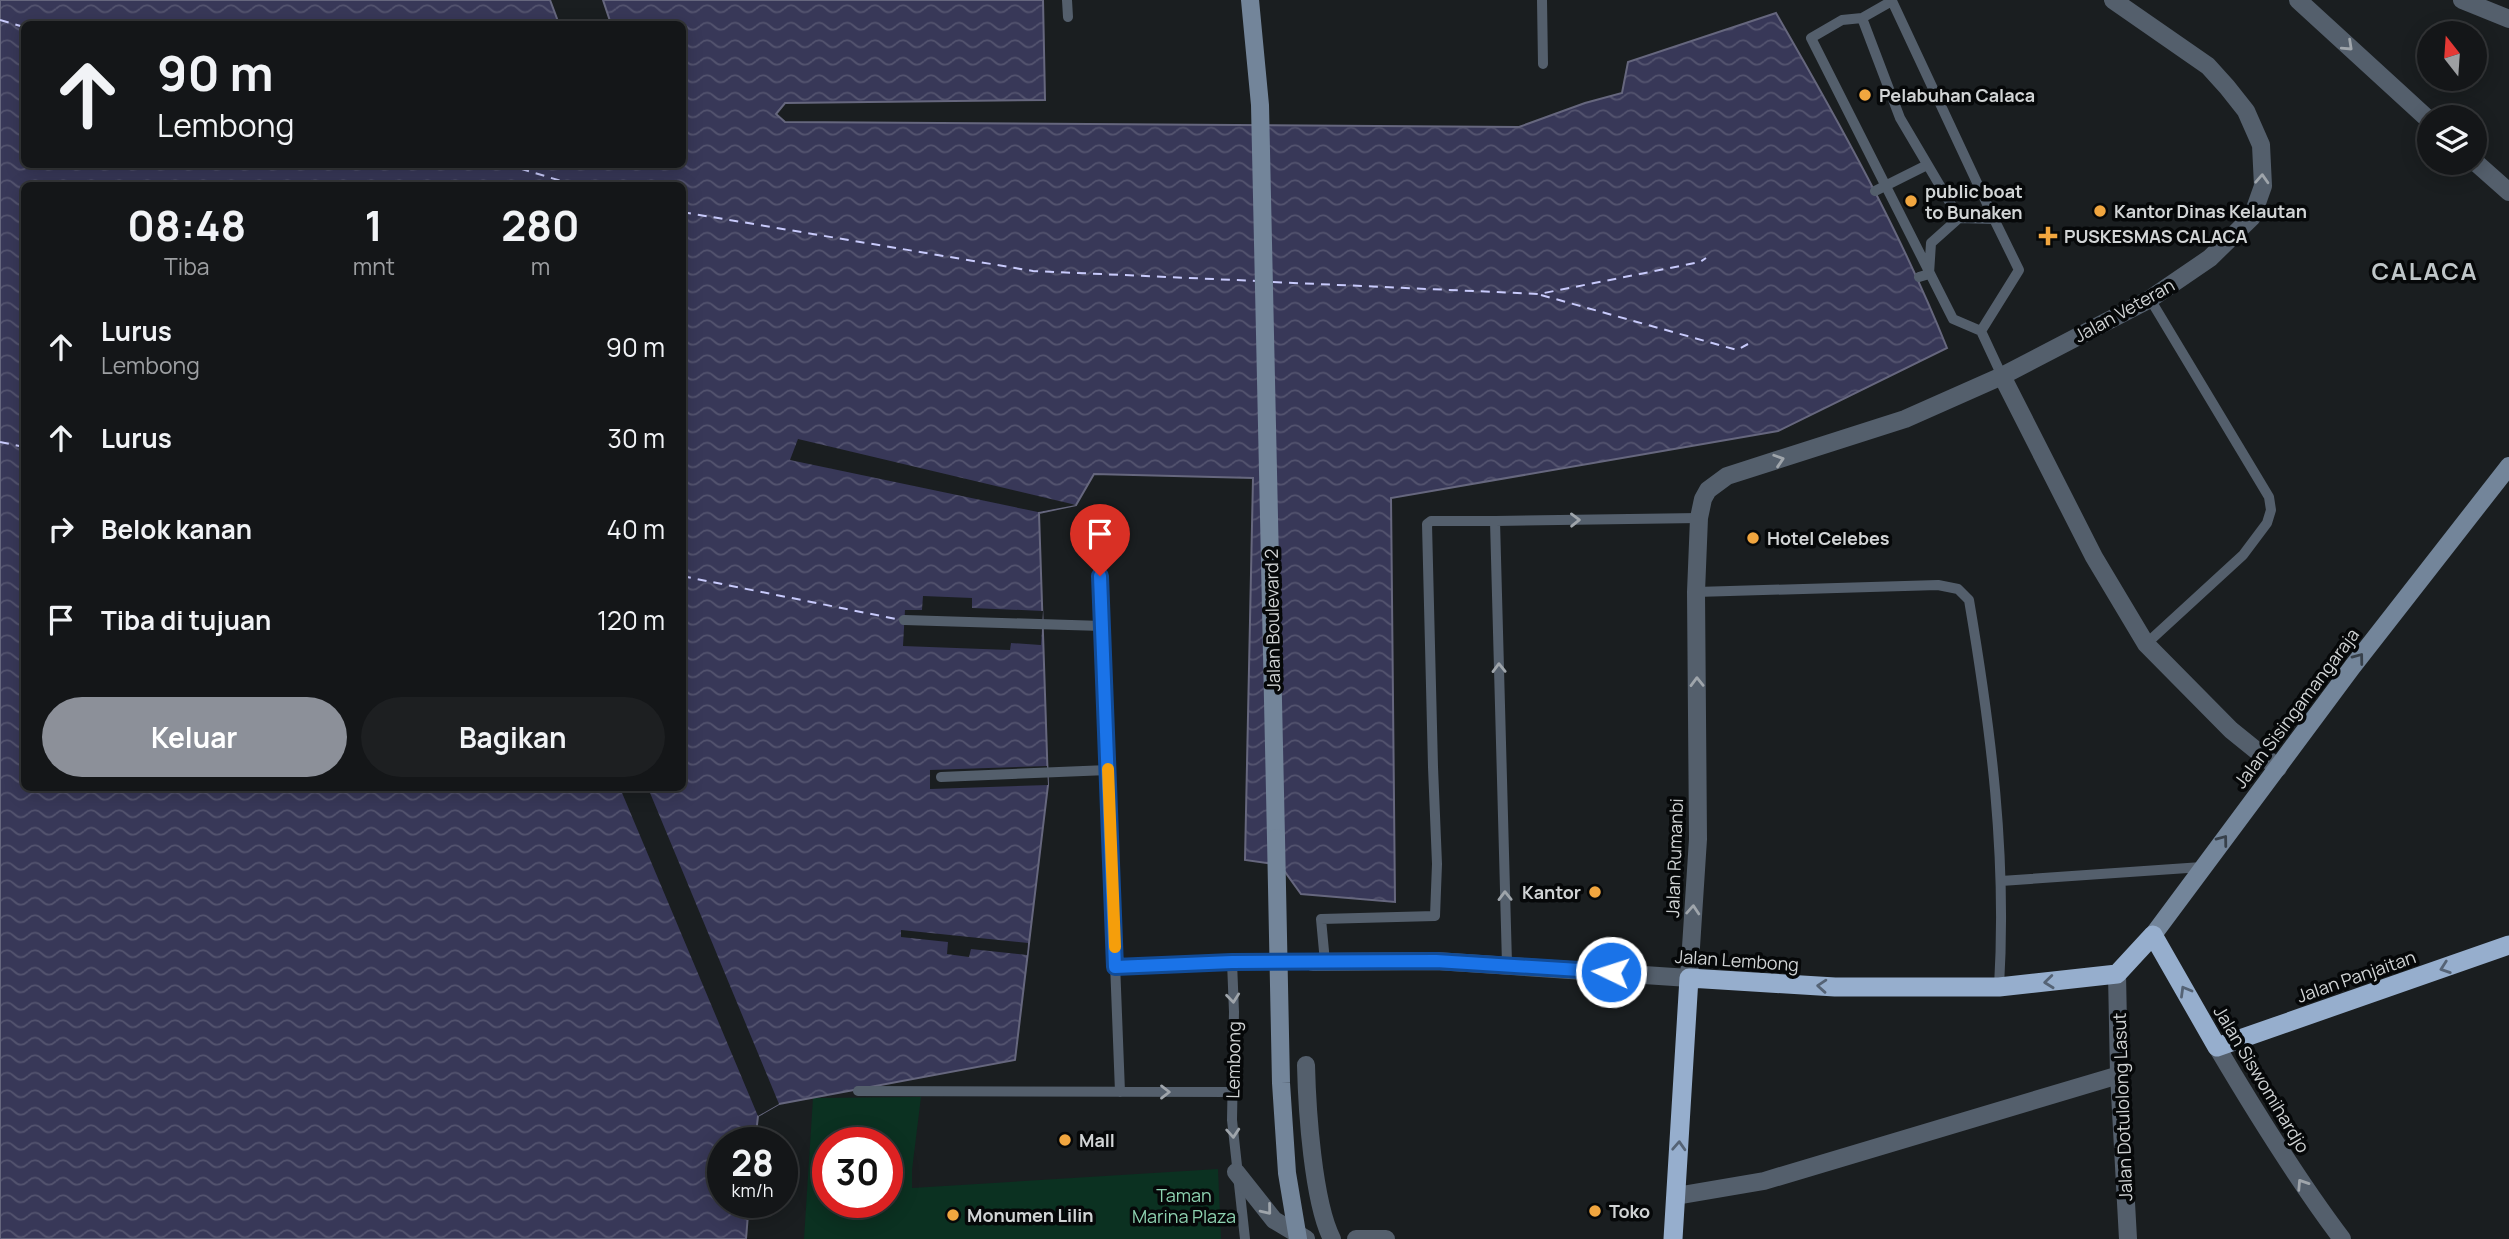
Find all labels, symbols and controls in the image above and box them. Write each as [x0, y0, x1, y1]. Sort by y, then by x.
north arrow [2417, 21, 2487, 91]
map controls [2417, 21, 2487, 175]
one-way arrow [2340, 38, 2353, 51]
text: 90 m [157, 39, 274, 106]
icon: ahead [42, 49, 133, 140]
place label: Pelabuhan Calaca [1879, 83, 2035, 107]
marker: Pelabuhan Calaca [1857, 87, 1873, 103]
text: Lembong [157, 103, 295, 147]
button: layers [2417, 105, 2487, 175]
one-way arrow [2254, 173, 2269, 184]
place label: public boat to Bunaken [1925, 179, 2023, 224]
marker: public boat to Bunaken [1903, 193, 1919, 209]
text: 08:48 [127, 196, 246, 254]
text: 1 [365, 196, 383, 254]
text: 280 [501, 196, 580, 254]
place label: Kantor Dinas Kelautan [2114, 199, 2307, 223]
marker: Kantor Dinas Kelautan [2092, 203, 2108, 219]
place label: PUSKESMAS CALACA [2064, 224, 2248, 248]
marker: PUSKESMAS CALACA [2038, 226, 2058, 246]
text: Tiba [164, 250, 210, 282]
text: mnt [353, 250, 395, 282]
text: m [531, 250, 550, 282]
district label: CALACA [2371, 254, 2479, 287]
street label: Jalan Veteran [2069, 273, 2179, 347]
text: Lurus [101, 313, 172, 349]
icon: ahead [42, 328, 80, 366]
text: 90 m [606, 329, 665, 365]
text: Lembong [101, 349, 200, 381]
icon: ahead [42, 419, 80, 457]
text: Lurus [101, 420, 172, 456]
text: 30 m [608, 420, 665, 456]
one-way arrow [1773, 453, 1785, 468]
pin [1070, 504, 1130, 576]
icon: right [42, 510, 80, 548]
text: Belok kanan [101, 511, 252, 547]
text: 40 m [607, 511, 665, 547]
one-way arrow [1570, 512, 1581, 528]
icon: arrive [1081, 515, 1119, 553]
place label: Hotel Celebes [1767, 526, 1890, 550]
marker: Hotel Celebes [1745, 530, 1761, 546]
street label: Jalan Boulevard 2 [1259, 548, 1285, 692]
icon: arrive [42, 601, 80, 639]
text: Tiba di tujuan [101, 602, 271, 638]
text: 120 m [597, 602, 665, 638]
street label: Jalan Sisingamangaraja [2228, 623, 2364, 793]
one-way arrow [2350, 653, 2363, 666]
one-way arrow [1491, 663, 1507, 673]
one-way arrow [1689, 677, 1705, 687]
button: Keluar [42, 697, 347, 777]
button: Bagikan [361, 697, 665, 777]
street label: Jalan Rumanbi [1660, 798, 1688, 918]
one-way arrow [2214, 836, 2227, 848]
place label: Kantor [1522, 880, 1581, 904]
marker: Kantor [1587, 884, 1603, 900]
one-way arrow [1497, 890, 1512, 901]
one-way arrow [1686, 904, 1701, 915]
position arrow [1574, 935, 1648, 1009]
street label: Jalan Lembong [1674, 944, 1800, 976]
street label: Jalan Panjaitan [2293, 944, 2419, 1008]
one-way arrow [2439, 960, 2451, 974]
one-way arrow [2043, 974, 2055, 989]
one-way arrow [1816, 979, 1827, 994]
one-way arrow [2180, 986, 2193, 998]
one-way arrow [1225, 992, 1240, 1003]
street label: Jalan Siswomihardjo [2209, 1001, 2315, 1157]
street label: Jalan Dotulolong Lasut [2107, 1012, 2137, 1202]
street label: Lembong [1220, 1021, 1246, 1099]
one-way arrow [1160, 1084, 1171, 1100]
speed limit sign: 30 [812, 1127, 903, 1218]
one-way arrow [1225, 1127, 1240, 1138]
place label: Mall [1079, 1128, 1115, 1152]
marker: Mall [1057, 1132, 1073, 1148]
text: 28 [731, 1139, 774, 1187]
one-way arrow [1671, 1141, 1686, 1152]
text: km/h [732, 1178, 773, 1202]
one-way arrow [2297, 1179, 2310, 1192]
park label: Taman Marina Plaza [1132, 1183, 1236, 1228]
place label: Toko [1609, 1199, 1650, 1223]
one-way arrow [1259, 1202, 1271, 1215]
place label: Monumen Lilin [967, 1203, 1094, 1227]
marker: Toko [1587, 1203, 1603, 1219]
marker: Monumen Lilin [945, 1207, 961, 1223]

